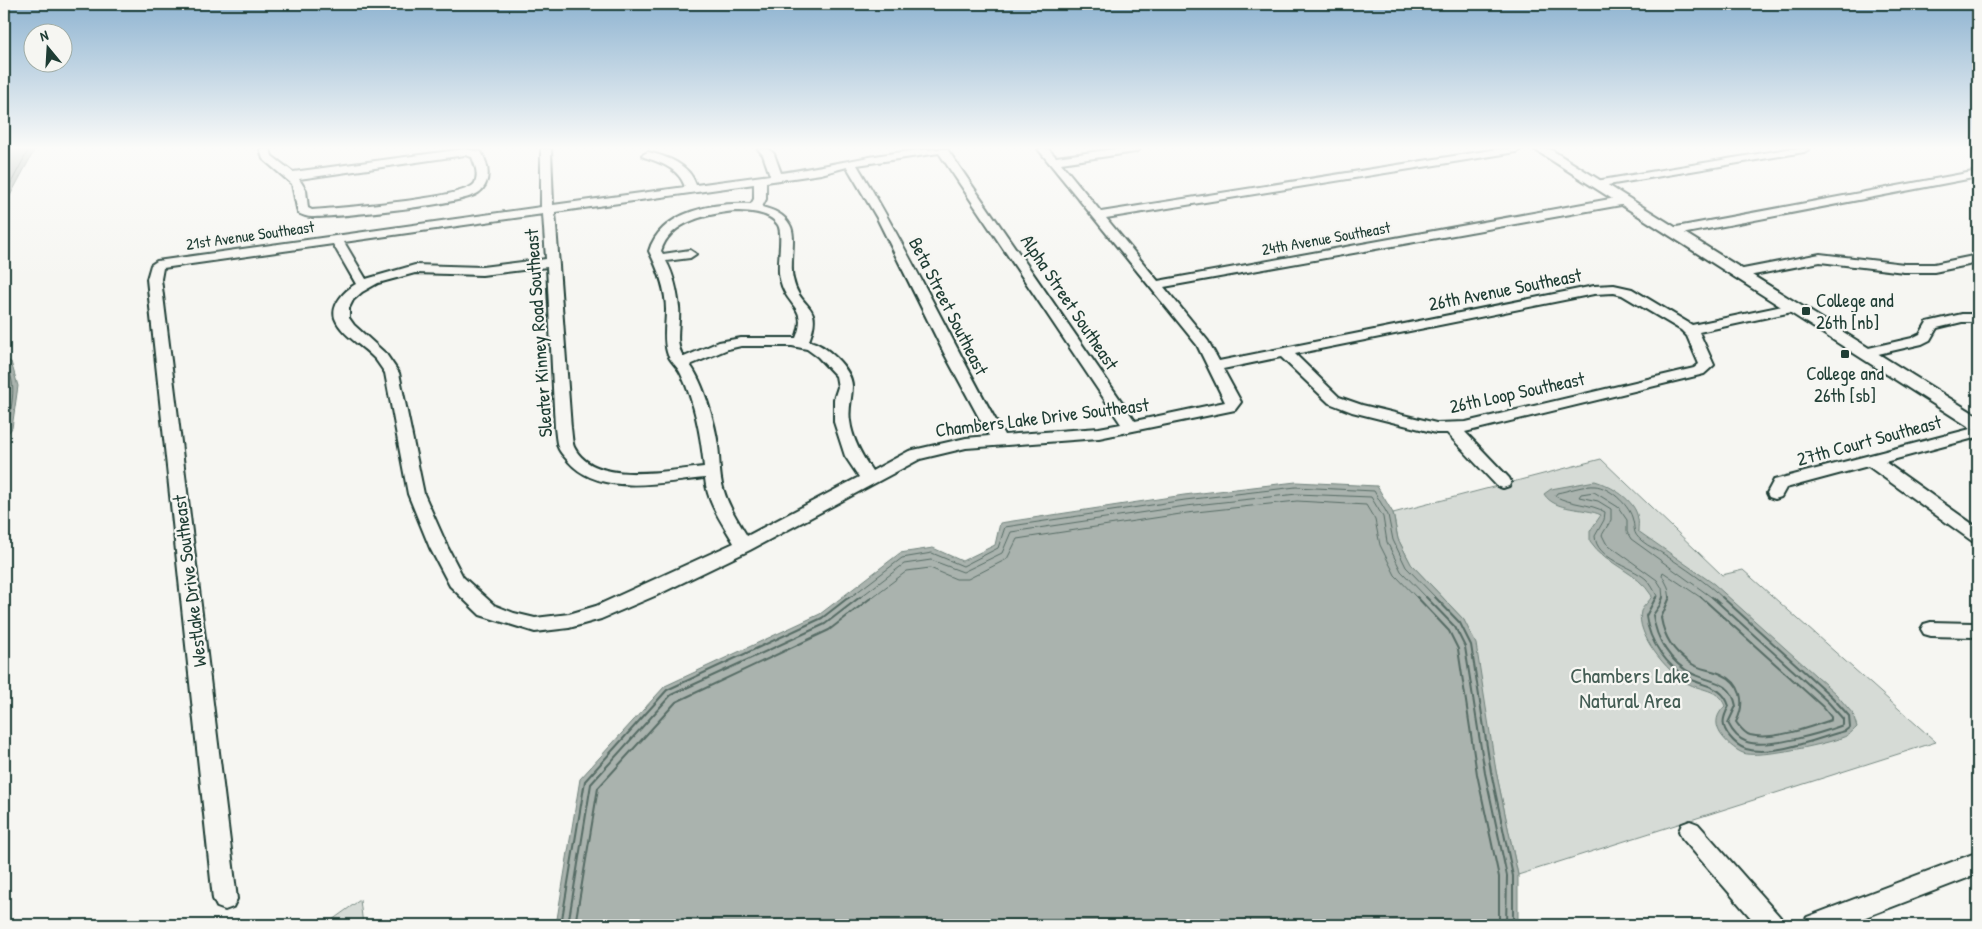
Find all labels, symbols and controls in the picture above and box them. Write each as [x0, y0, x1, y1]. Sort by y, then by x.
north arrow [22, 22, 72, 72]
text: N [37, 25, 51, 45]
street label: 21st Avenue Southeast [184, 215, 316, 255]
street label: 24th Avenue Southeast [1260, 216, 1393, 260]
street label: Sleater Kinney Road Southeast [518, 228, 558, 438]
street label: Alpha Street Southeast [1015, 229, 1125, 375]
street label: Beta Street Southeast [903, 233, 995, 380]
street label: 26th Avenue Southeast [1426, 261, 1584, 317]
place label: College and 26th [nb] [1816, 287, 1894, 335]
marker: College and 26th [nb] [1800, 305, 1812, 317]
marker: College and 26th [sb] [1839, 348, 1851, 360]
place label: College and 26th [sb] [1806, 360, 1884, 408]
street label: 26th Loop Southeast [1447, 365, 1587, 419]
street label: Chambers Lake Drive Southeast [934, 391, 1151, 443]
street label: 27th Court Southeast [1794, 408, 1944, 472]
street label: Westlake Drive Southeast [166, 493, 212, 668]
park label: Chambers Lake Natural Area [1570, 660, 1690, 715]

